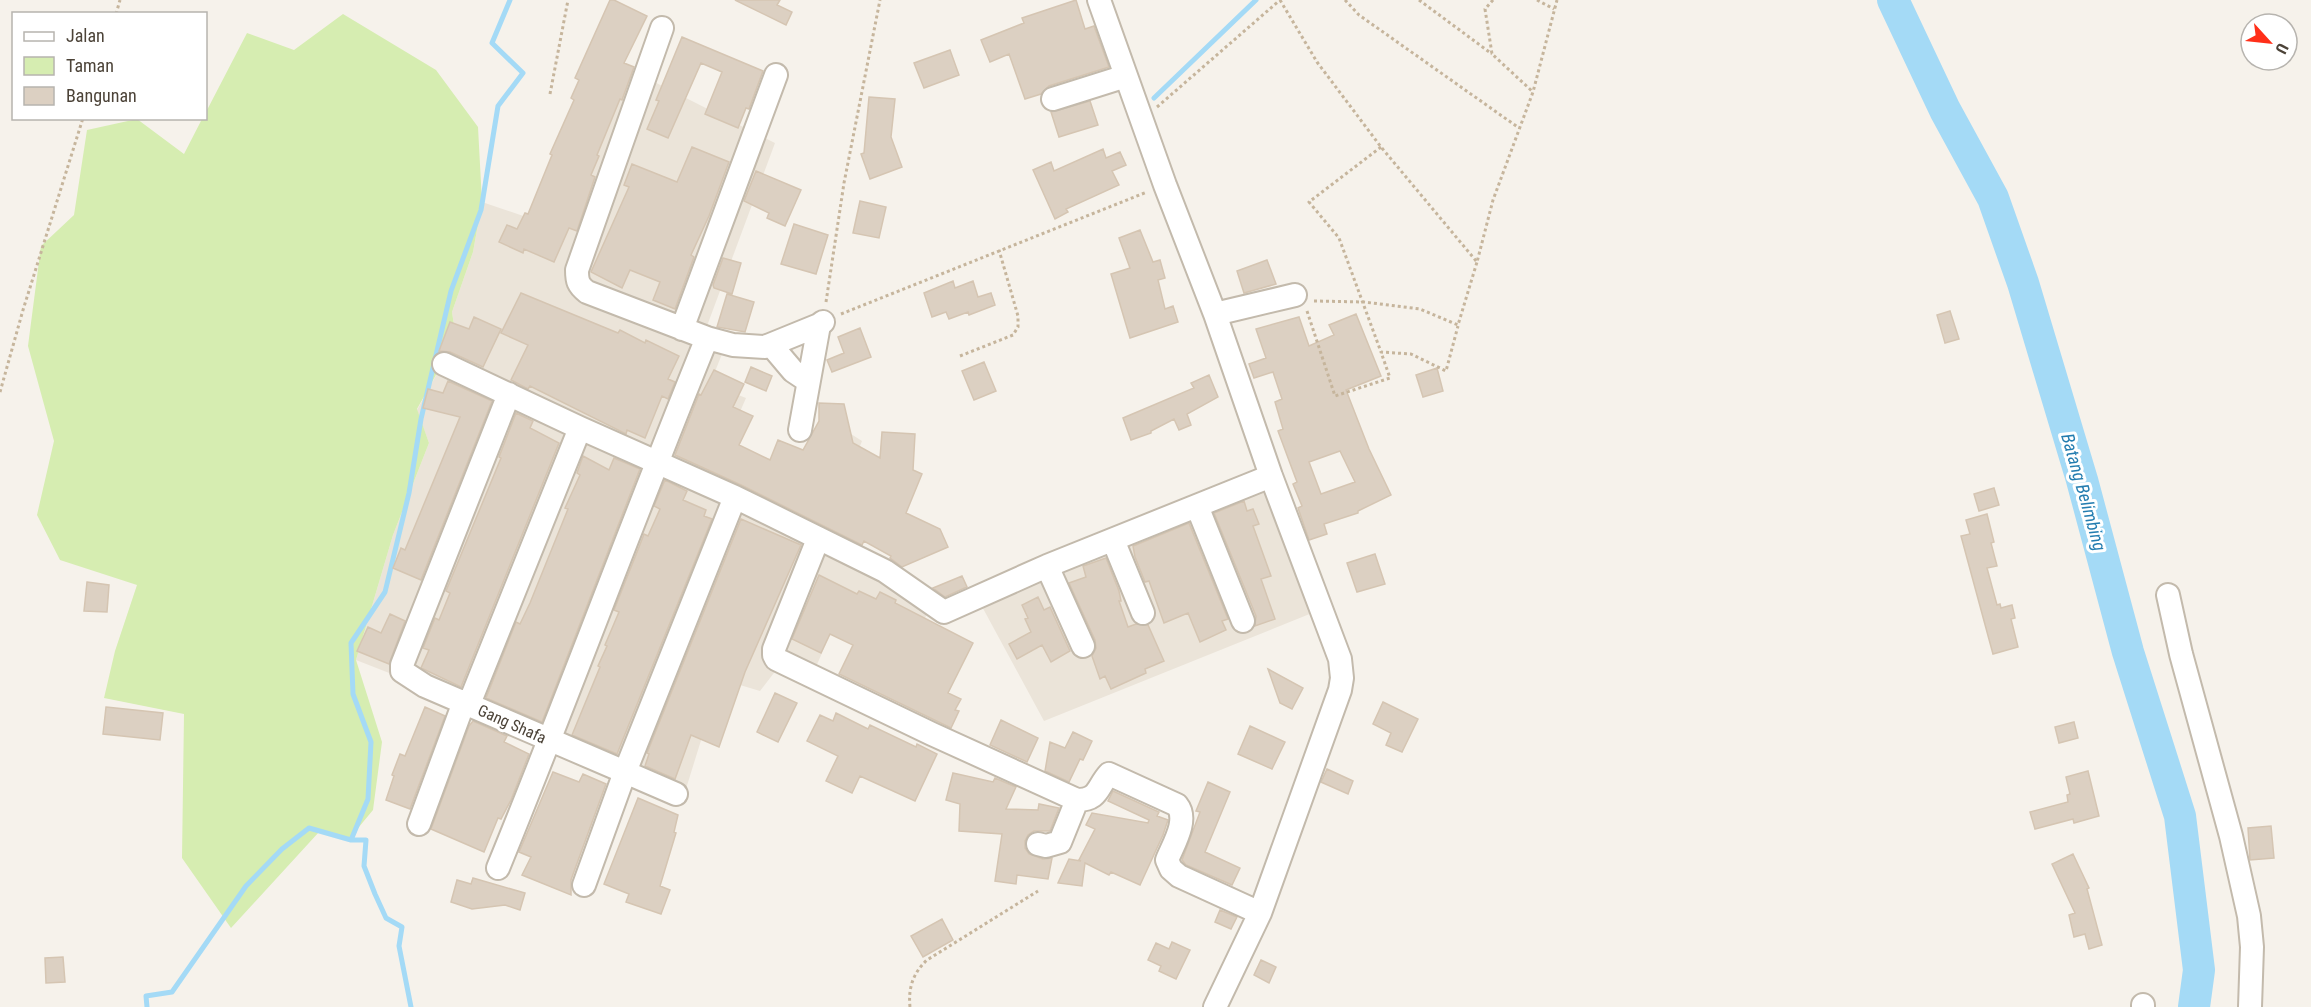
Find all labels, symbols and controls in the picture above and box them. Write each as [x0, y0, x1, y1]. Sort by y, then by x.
legend [12, 12, 207, 120]
north arrow [2239, 12, 2299, 72]
text: Jalan [66, 25, 105, 46]
text: U [2271, 40, 2292, 57]
text: Taman [66, 55, 114, 76]
text: Bangunan [66, 85, 137, 106]
water label: Batang Belimbing [2057, 431, 2111, 553]
street label: Gang Shafa [475, 701, 549, 747]

